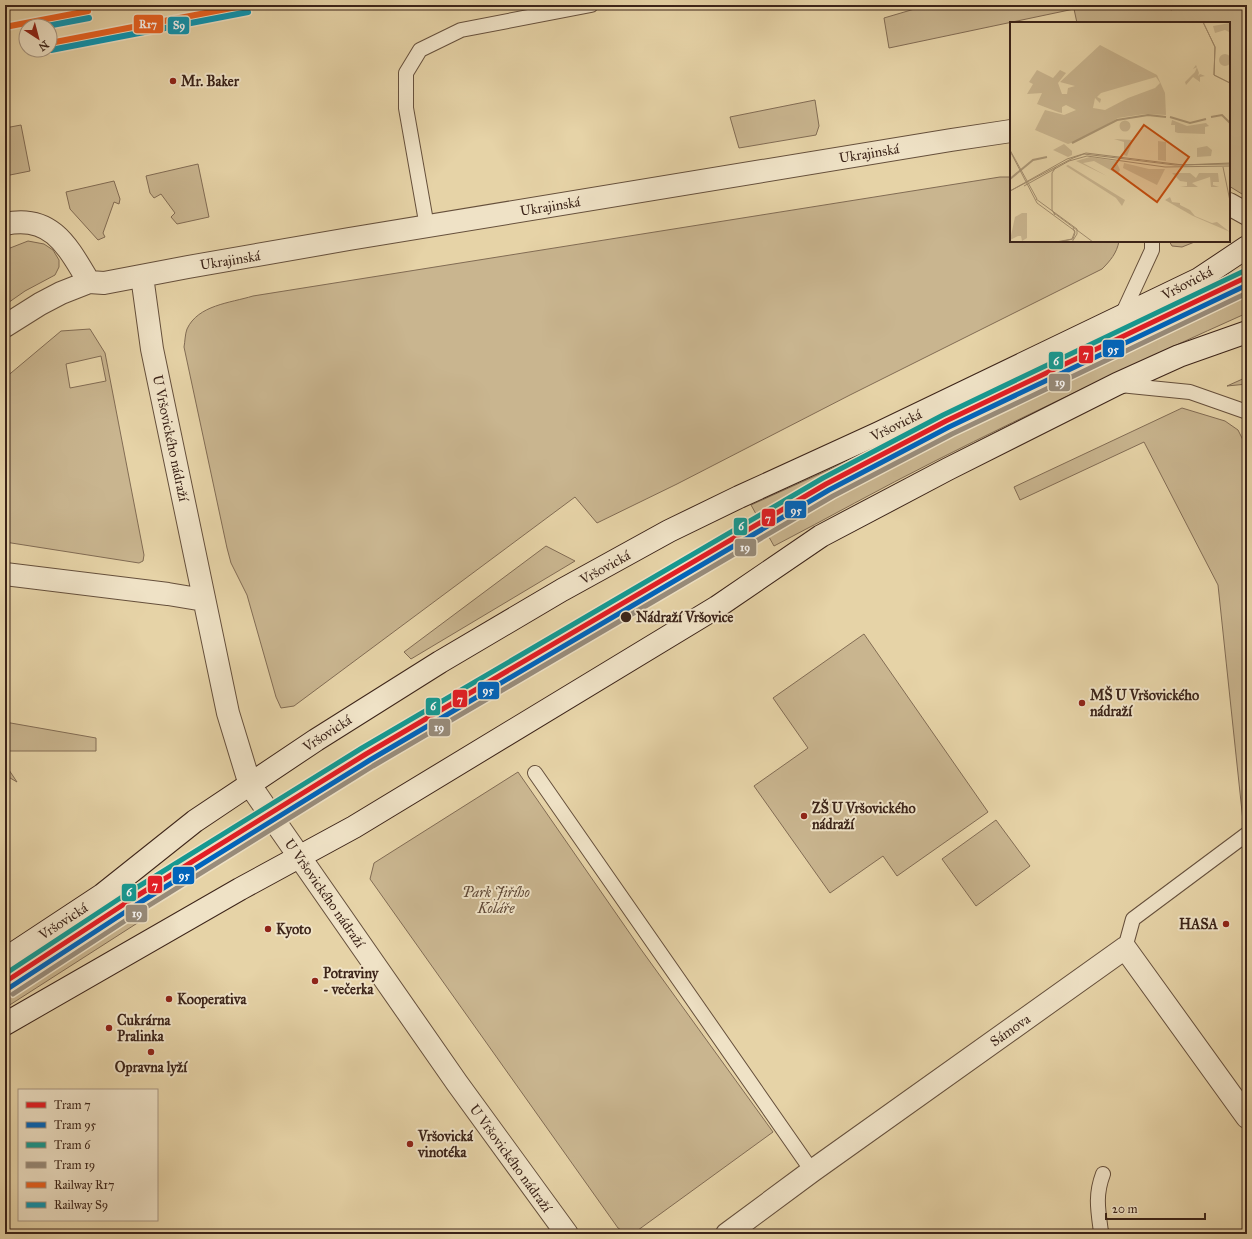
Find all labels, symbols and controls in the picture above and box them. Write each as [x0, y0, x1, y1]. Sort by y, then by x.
line badge: R17 [133, 14, 164, 34]
line badge: S9 [167, 16, 190, 35]
north arrow [18, 18, 58, 58]
text: R17 [139, 18, 157, 31]
text: S9 [173, 19, 185, 33]
inset map [1010, 22, 1230, 242]
text: N [35, 38, 51, 54]
place label: Mr. Baker [181, 73, 240, 90]
marker: Mr. Baker [168, 76, 178, 86]
street label: Ukrajinská [838, 140, 901, 167]
street label: Ukrajinská [519, 193, 582, 220]
street label: Ukrajinská [199, 247, 262, 274]
street label: Vršovická [1158, 263, 1216, 304]
line badge: 95 [1102, 339, 1125, 358]
text: 95 [1107, 343, 1119, 357]
line badge: 7 [1078, 345, 1094, 364]
text: 7 [1083, 348, 1089, 361]
line badge: 6 [1048, 351, 1064, 370]
text: 6 [1053, 355, 1060, 368]
street label: U Vršovického nádraží [149, 373, 192, 504]
line badge: 19 [1048, 373, 1071, 392]
text: 19 [1055, 376, 1065, 390]
street label: Vršovická [867, 406, 925, 446]
line badge: 95 [784, 500, 807, 519]
text: 95 [790, 504, 802, 518]
line badge: 7 [761, 508, 776, 527]
text: 7 [765, 512, 771, 525]
line badge: 6 [733, 517, 748, 536]
text: 6 [738, 520, 745, 533]
line badge: 19 [734, 538, 757, 557]
text: 19 [740, 541, 750, 555]
street label: Vršovická [576, 547, 634, 589]
place label: Nádraží Vršovice [636, 609, 734, 626]
marker: Nádraží Vršovice [619, 610, 633, 624]
line badge: 95 [477, 681, 500, 700]
text: 95 [482, 684, 494, 698]
place label: MŠ U Vršovického nádraží [1090, 685, 1199, 720]
line badge: 7 [452, 689, 468, 708]
text: 7 [457, 693, 463, 706]
line badge: 6 [425, 697, 441, 716]
marker: MŠ U Vršovického nádraží [1077, 698, 1087, 708]
text: 6 [430, 700, 437, 713]
street label: Vršovická [299, 711, 355, 756]
line badge: 19 [428, 718, 451, 737]
text: 19 [434, 721, 444, 735]
place label: ZŠ U Vršovického nádraží [812, 798, 916, 833]
marker: ZŠ U Vršovického nádraží [799, 811, 809, 821]
street label: U Vršovického nádraží [281, 836, 369, 952]
line badge: 95 [172, 866, 195, 885]
text: 95 [178, 869, 190, 883]
line badge: 7 [147, 875, 163, 894]
text: 7 [152, 879, 158, 892]
line badge: 6 [121, 883, 137, 902]
park label: Park Jiřího Koláře [462, 884, 530, 917]
text: 6 [126, 886, 133, 899]
street label: Vršovická [35, 899, 91, 944]
line badge: 19 [125, 904, 148, 923]
text: 19 [132, 907, 142, 921]
place label: HASA [1179, 916, 1219, 933]
marker: HASA [1221, 919, 1231, 929]
place label: Kyoto [276, 921, 311, 939]
marker: Kyoto [263, 924, 273, 934]
place label: Potraviny - večerka [323, 965, 380, 998]
marker: Potraviny - večerka [310, 976, 320, 986]
place label: Kooperativa [177, 991, 247, 1009]
marker: Kooperativa [164, 994, 174, 1004]
street label: Sámova [987, 1010, 1034, 1050]
place label: Cukrárna Pralinka [117, 1012, 171, 1045]
marker: Cukrárna Pralinka [104, 1023, 114, 1033]
marker: Opravna lyží [146, 1047, 156, 1057]
place label: Opravna lyží [115, 1059, 188, 1077]
legend [18, 1089, 158, 1221]
text: Tram 7 [54, 1098, 91, 1112]
street label: U Vršovického nádraží [466, 1101, 556, 1216]
text: Tram 95 [54, 1118, 97, 1132]
place label: Vršovická vinotéka [417, 1128, 474, 1161]
text: Tram 6 [54, 1138, 91, 1152]
marker: Vršovická vinotéka [405, 1139, 415, 1149]
text: Tram 19 [54, 1158, 95, 1172]
text: Railway R17 [54, 1178, 114, 1192]
scale bar [1106, 1195, 1205, 1221]
text: Railway S9 [54, 1198, 108, 1212]
text: 20 m [1112, 1202, 1138, 1216]

